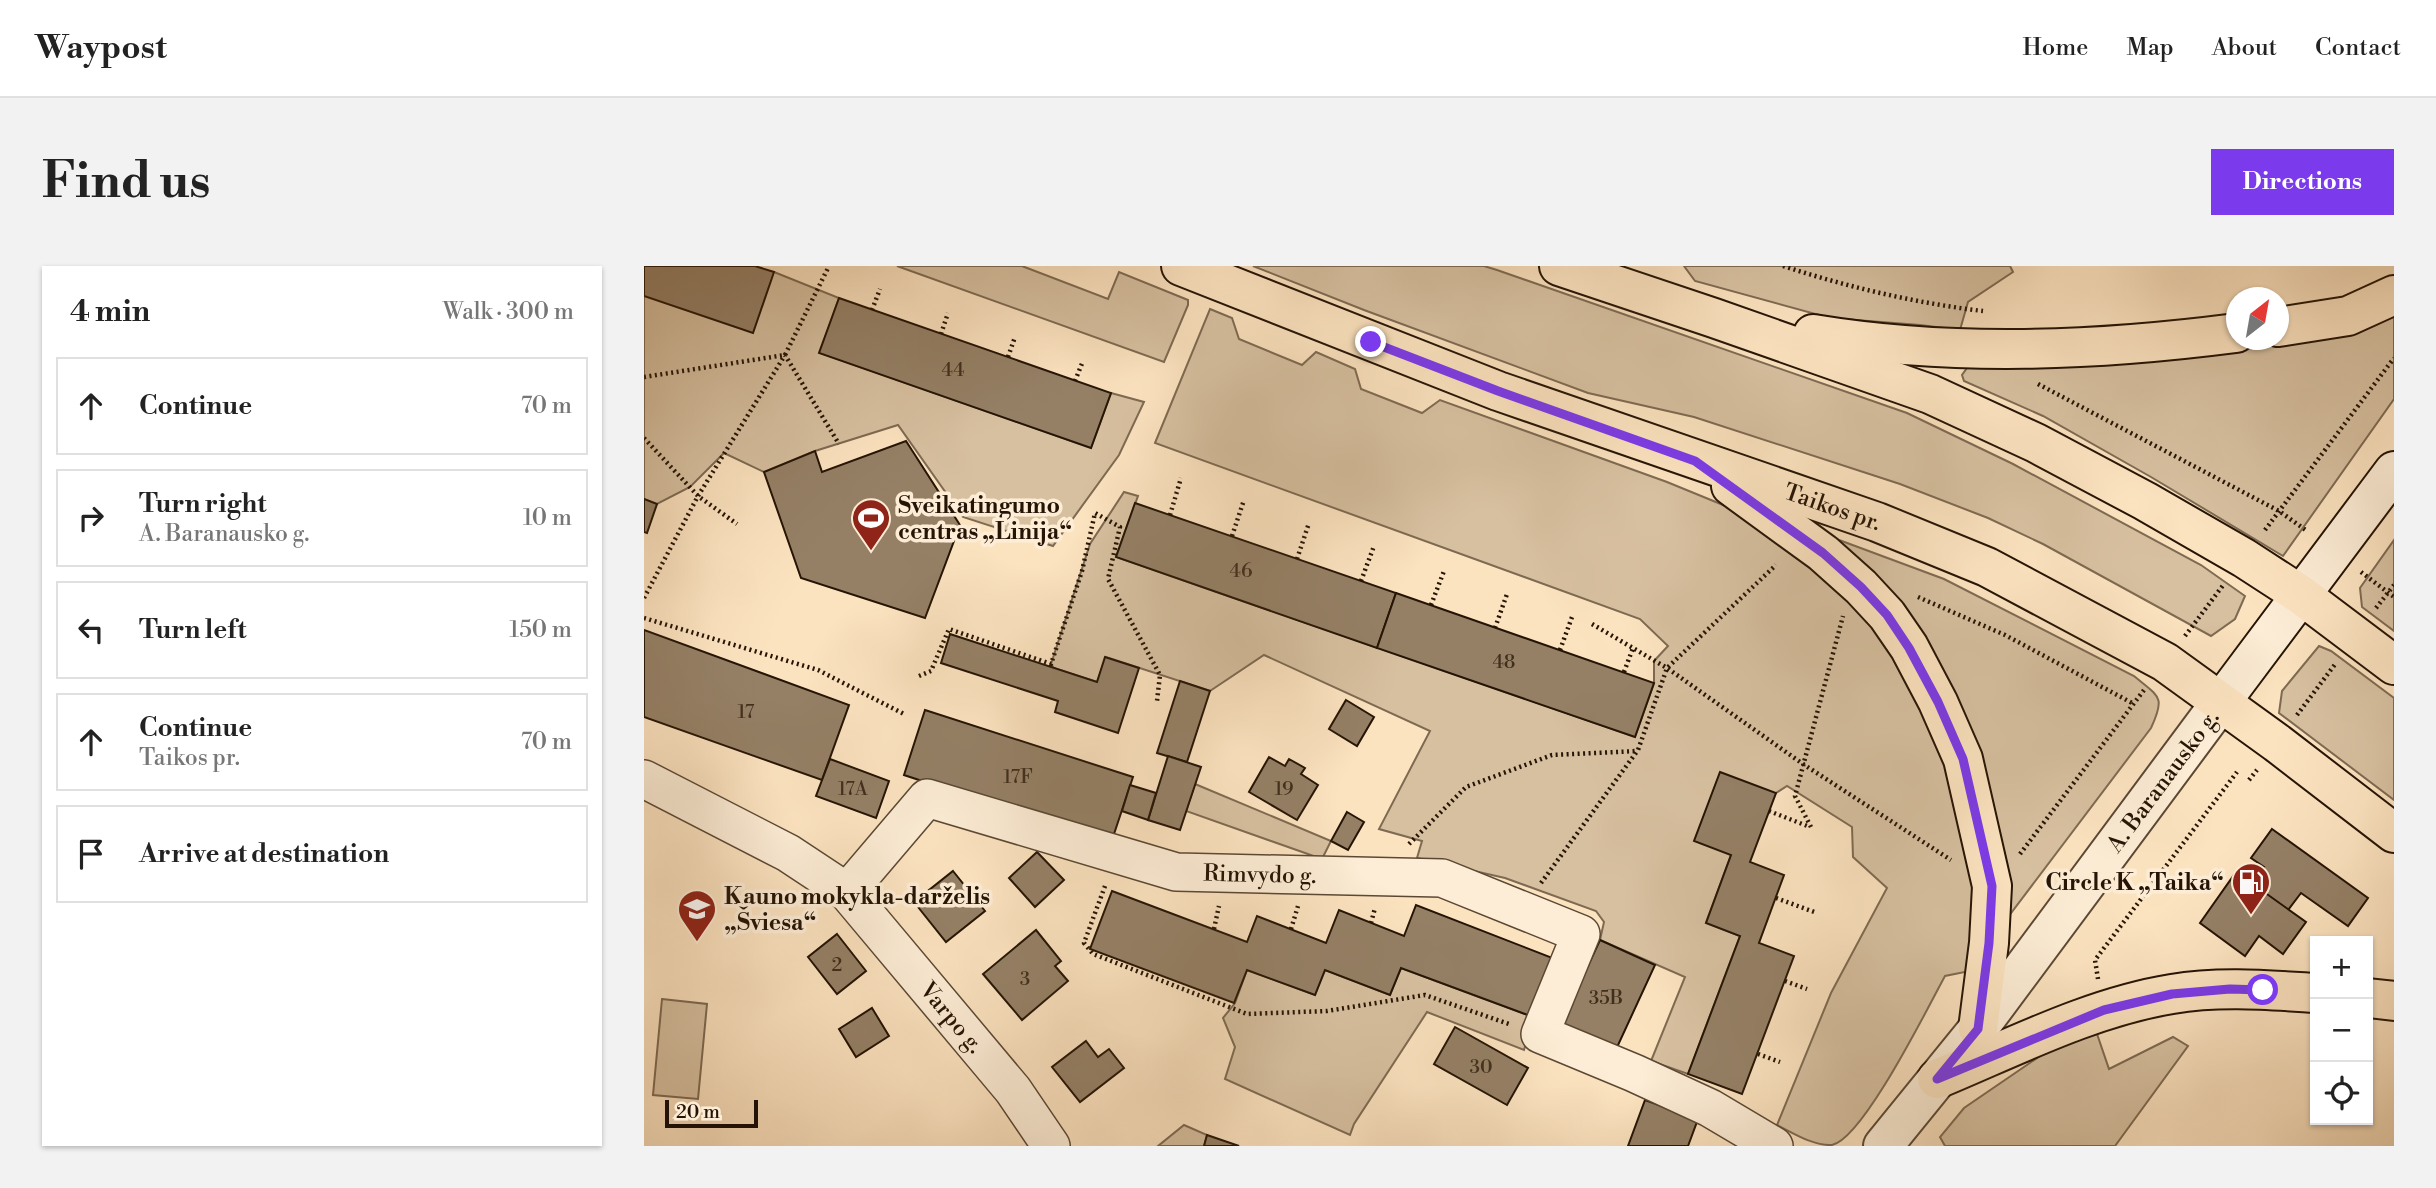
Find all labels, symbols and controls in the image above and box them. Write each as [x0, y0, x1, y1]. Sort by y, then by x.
text: Waypost [35, 28, 167, 69]
text: Home [2023, 33, 2088, 63]
text: Map [2126, 33, 2174, 63]
text: About [2212, 33, 2277, 63]
text: Contact [2315, 33, 2401, 63]
button: Directions [2211, 149, 2394, 215]
text: Find us [42, 152, 211, 213]
north arrow [2226, 287, 2289, 350]
text: 4 min [70, 293, 150, 331]
text: Walk · 300 m [443, 298, 574, 326]
route end [1355, 326, 1386, 357]
house number: 44 [942, 358, 965, 382]
icon: ahead [72, 387, 110, 425]
text: Continue [139, 390, 252, 422]
text: 70 m [521, 392, 572, 420]
street label: Taikos pr. [1780, 478, 1885, 537]
text: Turn right [139, 488, 267, 520]
place label: Sveikatingumo centras „Linija“ [898, 492, 1072, 546]
sports icon: Sveikatingumo centras „Linija“ [850, 497, 892, 552]
icon: right [72, 499, 110, 537]
text: 10 m [523, 504, 572, 532]
text: A. Baranausko g. [139, 520, 309, 548]
house number: 46 [1230, 559, 1252, 583]
icon: left [72, 611, 110, 649]
text: Turn left [139, 614, 247, 646]
text: 150 m [509, 616, 572, 644]
house number: 48 [1493, 650, 1515, 674]
house number: 17 [738, 700, 755, 724]
street label: A. Baranausko g. [2101, 705, 2225, 859]
text: Continue [139, 712, 252, 744]
icon: ahead [72, 723, 110, 761]
text: 70 m [521, 728, 572, 756]
text: Taikos pr. [139, 744, 240, 772]
house number: 17F [1003, 765, 1033, 789]
house number: 17A [838, 777, 869, 801]
house number: 19 [1274, 777, 1294, 801]
icon: arrive [72, 835, 110, 873]
text: Arrive at destination [139, 838, 389, 870]
street label: Rimvydo g. [1203, 860, 1317, 890]
fuel station icon: Circle K „Taika“ [2230, 861, 2272, 916]
place label: Circle K „Taika“ [2045, 869, 2224, 897]
place label: Kauno mokykla-darželis „Šviesa“ [724, 883, 990, 937]
school or university icon: Kauno mokykla-darželis „Šviesa“ [676, 888, 718, 943]
map controls [2310, 936, 2373, 1125]
button: + [2310, 936, 2373, 999]
house number: 2 [832, 953, 842, 977]
house number: 3 [1020, 967, 1030, 991]
route start [2247, 974, 2278, 1005]
street label: Varpo g. [913, 976, 989, 1059]
house number: 35B [1589, 986, 1623, 1010]
button: − [2310, 999, 2373, 1062]
house number: 30 [1469, 1055, 1493, 1079]
button: locate [2310, 1062, 2373, 1125]
scale bar [665, 1097, 758, 1129]
text: 20 m [676, 1100, 720, 1124]

